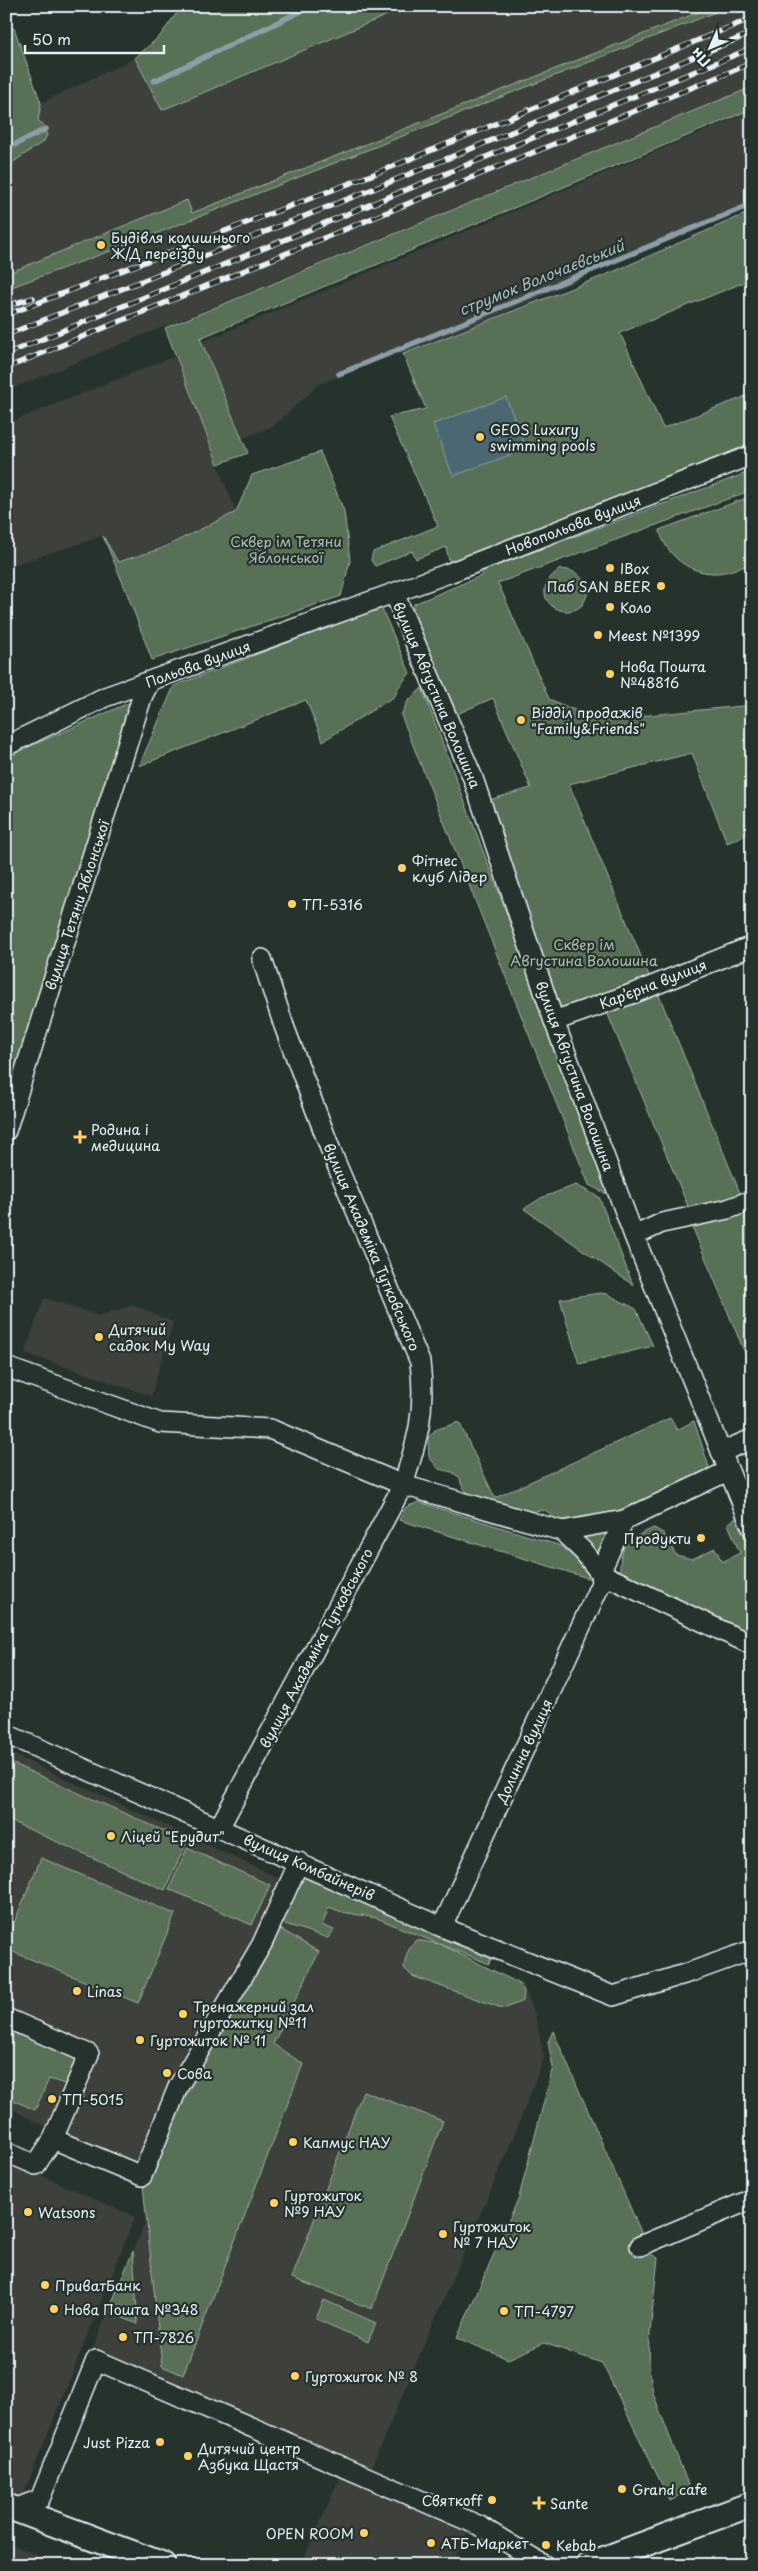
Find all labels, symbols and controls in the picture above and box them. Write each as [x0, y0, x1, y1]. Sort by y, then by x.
scale bar [25, 22, 164, 54]
north arrow [686, 22, 736, 72]
text: 50 m [32, 27, 71, 50]
text: Пн [686, 43, 715, 72]
place label: Будівля колишнього Ж/Д переїзду [110, 227, 250, 264]
water label: струмок Волочаєвський [455, 233, 629, 321]
marker: Будівля колишнього Ж/Д переїзду [95, 239, 107, 251]
place label: GEOS Luxury swimming pools [490, 419, 596, 456]
marker: GEOS Luxury swimming pools [474, 431, 486, 443]
street label: Новопольова вулиця [502, 489, 644, 561]
park label: Сквер ім Тетяни Яблонської [230, 531, 342, 568]
place label: IBox [620, 558, 650, 579]
marker: IBox [604, 562, 616, 574]
place label: Паб SAN BEER [547, 576, 651, 597]
marker: Паб SAN BEER [655, 580, 667, 592]
place label: Коло [620, 597, 651, 618]
street label: вулиця Августина Волошина [388, 599, 486, 792]
marker: Коло [604, 601, 616, 613]
place label: Meest №1399 [608, 625, 701, 646]
marker: Meest №1399 [592, 629, 604, 641]
street label: Польова вулиця [143, 635, 253, 693]
place label: Нова Пошта №48816 [620, 656, 706, 693]
marker: Нова Пошта №48816 [604, 668, 616, 680]
place label: Відділ продажів "Family&Friends" [531, 702, 645, 739]
marker: Відділ продажів "Family&Friends" [515, 714, 527, 726]
street label: вулиця Тетяни Яблонської [40, 816, 115, 993]
place label: Фітнес клуб Лідер [412, 850, 487, 887]
marker: Фітнес клуб Лідер [396, 862, 408, 874]
place label: ТП-5316 [302, 894, 363, 915]
marker: ТП-5316 [286, 898, 298, 910]
park label: Сквер ім Августина Волошина [510, 934, 658, 971]
street label: Карʼєрна вулиця [596, 954, 710, 1014]
street label: вулиця Августина Волошина [531, 978, 619, 1174]
place label: Родина і медицина [91, 1119, 160, 1156]
marker: Родина і медицина [73, 1130, 87, 1144]
street label: вулиця Академіка Тутковського [319, 1140, 425, 1354]
place label: Дитячий садок My Way [108, 1319, 210, 1356]
marker: Дитячий садок My Way [93, 1331, 105, 1343]
place label: Продукти [624, 1528, 691, 1549]
marker: Продукти [695, 1532, 707, 1544]
street label: вулиця Академіка Тутковського [254, 1544, 378, 1752]
street label: Долинна вулиця [490, 1695, 557, 1807]
place label: Ліцей "Ерудит" [121, 1826, 225, 1847]
street label: вулиця Комбайнерів [240, 1829, 378, 1905]
marker: Ліцей "Ерудит" [105, 1830, 117, 1842]
place label: Linas [87, 1981, 122, 2002]
marker: Linas [71, 1985, 83, 1997]
place label: Тренажерний зал гуртожитку №11 [193, 1996, 314, 2033]
marker: Тренажерний зал гуртожитку №11 [177, 2008, 189, 2020]
place label: Гуртожиток № 11 [150, 2030, 266, 2051]
marker: Гуртожиток № 11 [134, 2034, 146, 2046]
place label: Сова [177, 2063, 212, 2084]
marker: Сова [161, 2067, 173, 2079]
place label: ТП-5015 [62, 2089, 124, 2110]
marker: ТП-5015 [46, 2093, 58, 2105]
place label: Капмус НАУ [303, 2132, 390, 2153]
marker: Капмус НАУ [287, 2136, 299, 2148]
place label: Гуртожиток №9 НАУ [284, 2185, 363, 2222]
marker: Гуртожиток №9 НАУ [268, 2197, 280, 2209]
place label: Watsons [38, 2202, 95, 2223]
marker: Watsons [22, 2206, 34, 2218]
place label: Гуртожиток № 7 НАУ [453, 2216, 532, 2253]
marker: Гуртожиток № 7 НАУ [437, 2228, 449, 2240]
place label: ПриватБанк [55, 2275, 141, 2296]
marker: ПриватБанк [39, 2279, 51, 2291]
place label: Нова Пошта №348 [64, 2299, 198, 2320]
place label: ТП-4797 [514, 2301, 574, 2322]
marker: Нова Пошта №348 [48, 2303, 60, 2315]
marker: ТП-4797 [498, 2305, 510, 2317]
place label: ТП-7826 [133, 2327, 194, 2348]
marker: ТП-7826 [117, 2331, 129, 2343]
place label: Гуртожиток № 8 [305, 2366, 418, 2387]
marker: Гуртожиток № 8 [289, 2370, 301, 2382]
place label: Just Pizza [83, 2432, 150, 2453]
marker: Just Pizza [154, 2436, 166, 2448]
place label: Дитячий центр Азбука Щастя [197, 2438, 300, 2475]
marker: Дитячий центр Азбука Щастя [182, 2450, 194, 2462]
place label: Grand cafe [632, 2479, 708, 2500]
marker: Grand cafe [616, 2483, 628, 2495]
place label: Святкоff [422, 2490, 483, 2511]
place label: Sante [550, 2493, 589, 2514]
marker: Святкоff [486, 2494, 498, 2506]
marker: Sante [532, 2496, 546, 2510]
place label: OPEN ROOM [266, 2523, 354, 2544]
marker: OPEN ROOM [358, 2527, 370, 2539]
place label: АТБ-Маркет [441, 2533, 529, 2554]
place label: Kebab [556, 2535, 596, 2556]
marker: АТБ-Маркет [425, 2537, 437, 2549]
marker: Kebab [540, 2539, 552, 2551]

